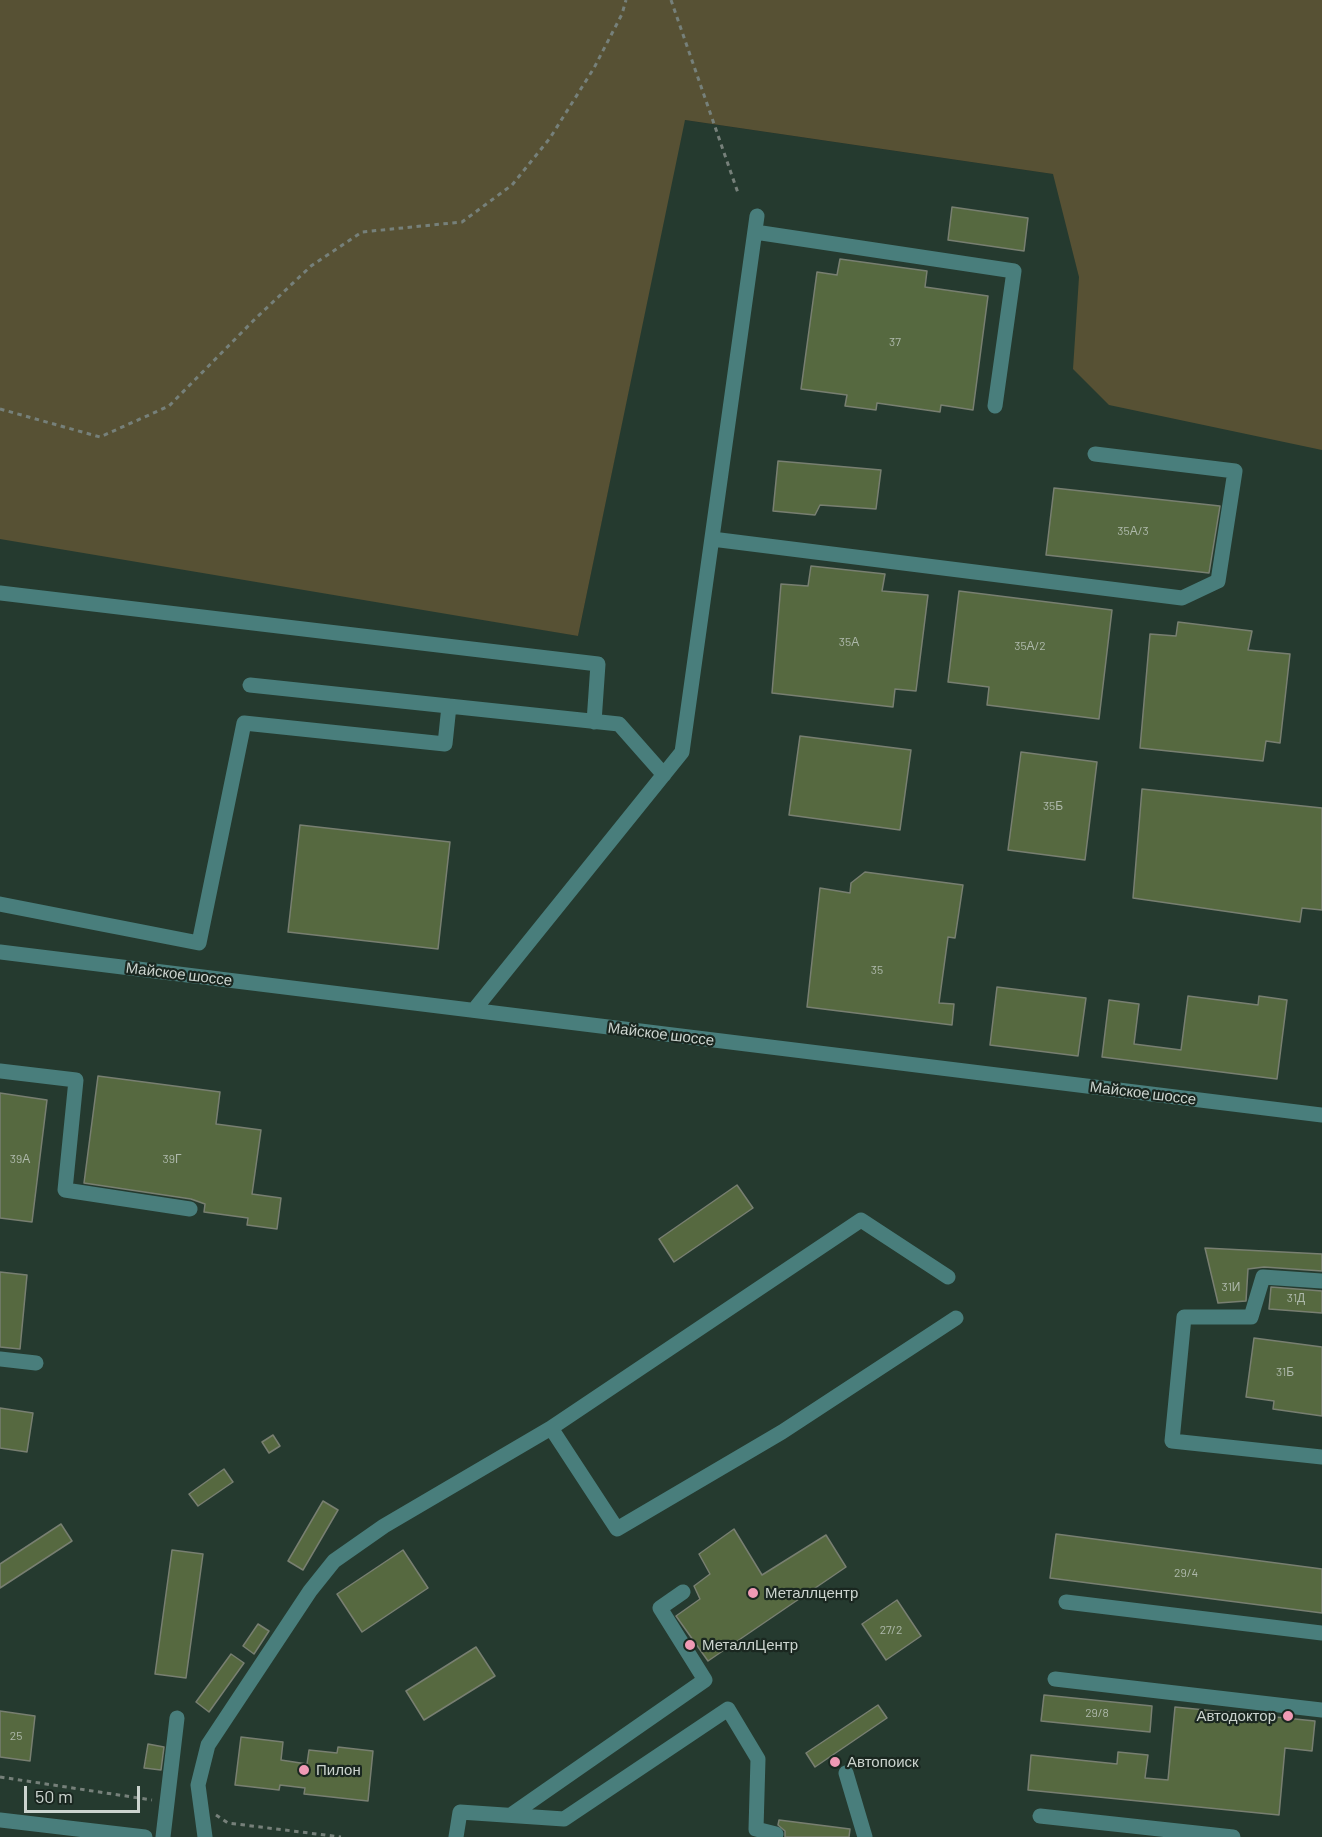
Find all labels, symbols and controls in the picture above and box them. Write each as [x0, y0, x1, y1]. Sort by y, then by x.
house number: 37 [889, 335, 901, 349]
house number: 35А/3 [1117, 524, 1149, 538]
house number: 35А [839, 635, 859, 649]
house number: 35А/2 [1014, 639, 1046, 653]
house number: 35Б [1043, 799, 1063, 813]
street label: Майское шоссе [125, 959, 233, 989]
house number: 35 [871, 963, 883, 977]
street label: Майское шоссе [607, 1019, 715, 1049]
street label: Майское шоссе [1089, 1078, 1197, 1108]
house number: 39А [10, 1152, 30, 1166]
house number: 39Г [163, 1152, 181, 1166]
house number: 31И [1222, 1280, 1240, 1294]
house number: 31Д [1287, 1291, 1305, 1305]
house number: 31Б [1276, 1365, 1294, 1379]
house number: 29/4 [1174, 1566, 1198, 1580]
place label: Металлцентр [765, 1584, 858, 1602]
marker: Металлцентр [746, 1586, 760, 1600]
house number: 27/2 [880, 1623, 902, 1637]
place label: МеталлЦентр [702, 1636, 798, 1654]
marker: МеталлЦентр [683, 1638, 697, 1652]
house number: 29/8 [1085, 1706, 1109, 1720]
place label: Автодоктор [1196, 1707, 1276, 1725]
marker: Автодоктор [1281, 1709, 1295, 1723]
house number: 25 [10, 1729, 22, 1743]
place label: Автопоиск [847, 1753, 919, 1771]
marker: Автопоиск [828, 1755, 842, 1769]
place label: Пилон [316, 1761, 361, 1779]
marker: Пилон [297, 1763, 311, 1777]
scale bar [27, 1774, 142, 1812]
text: 50 m [35, 1785, 73, 1807]

